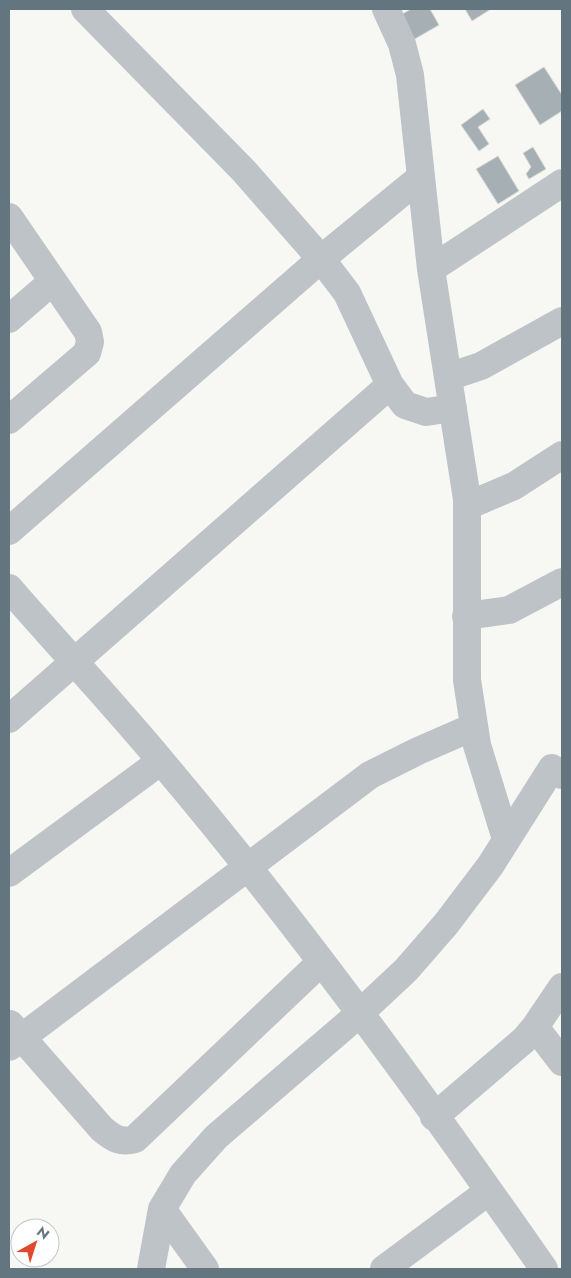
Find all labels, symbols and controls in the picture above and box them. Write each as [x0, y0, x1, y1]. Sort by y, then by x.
north arrow [10, 1218, 60, 1268]
text: N [33, 1222, 54, 1244]

